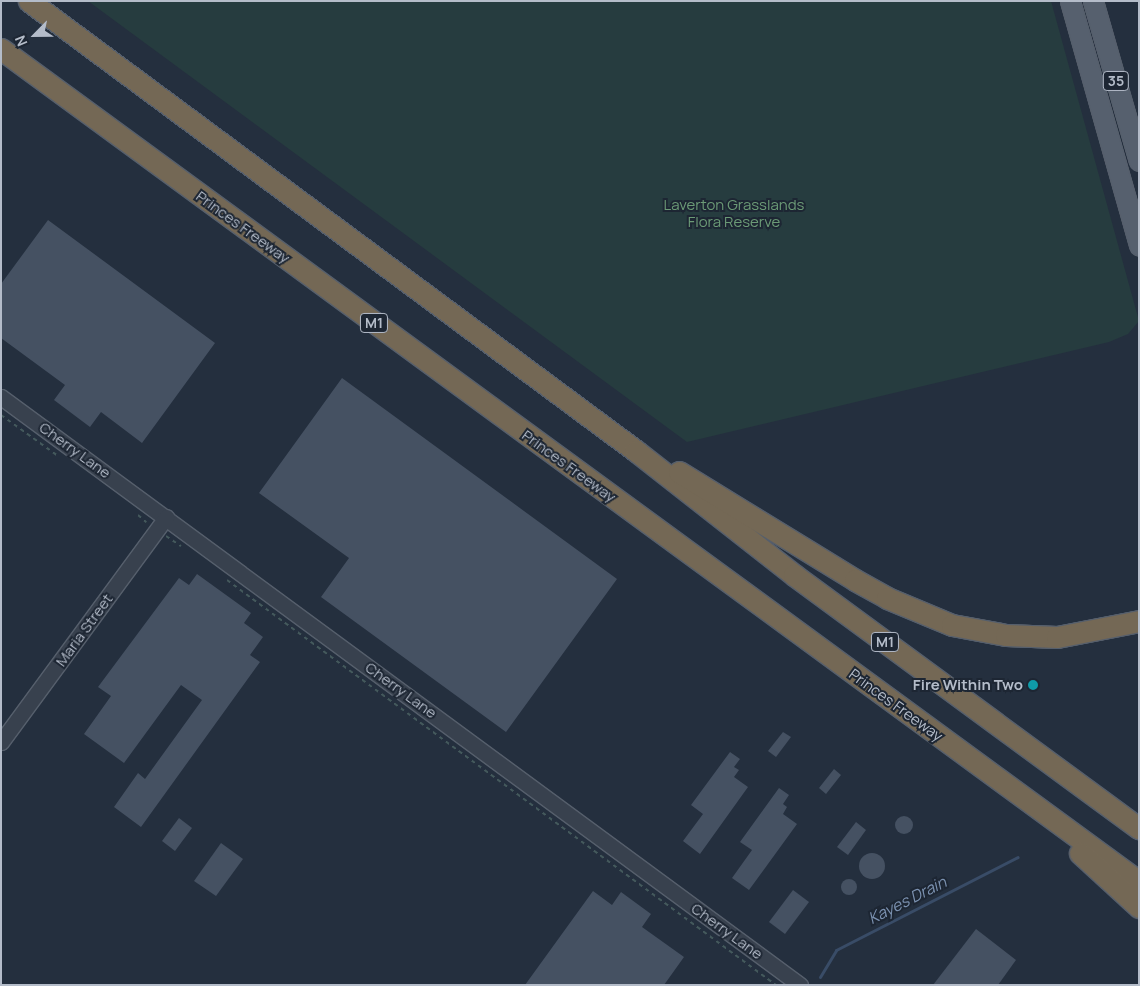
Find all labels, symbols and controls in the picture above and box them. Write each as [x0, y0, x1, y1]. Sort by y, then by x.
north arrow [10, 10, 60, 60]
text: N [10, 33, 31, 49]
road number: 35 [1102, 70, 1130, 92]
street label: Princes Freeway [193, 187, 293, 267]
park label: Laverton Grasslands Flora Reserve [664, 195, 804, 230]
road number: M1 [359, 312, 389, 334]
street label: Cherry Lane [36, 418, 114, 482]
street label: Princes Freeway [519, 426, 619, 506]
street label: Maria Street [52, 590, 116, 670]
road number: M1 [870, 630, 900, 654]
street label: Cherry Lane [362, 658, 440, 722]
street label: Princes Freeway [846, 665, 946, 745]
place label: Fire Within Two [913, 676, 1023, 694]
marker: Fire Within Two [1027, 679, 1039, 691]
water label: Kayes Drain [865, 872, 949, 928]
street label: Cherry Lane [688, 899, 766, 963]

